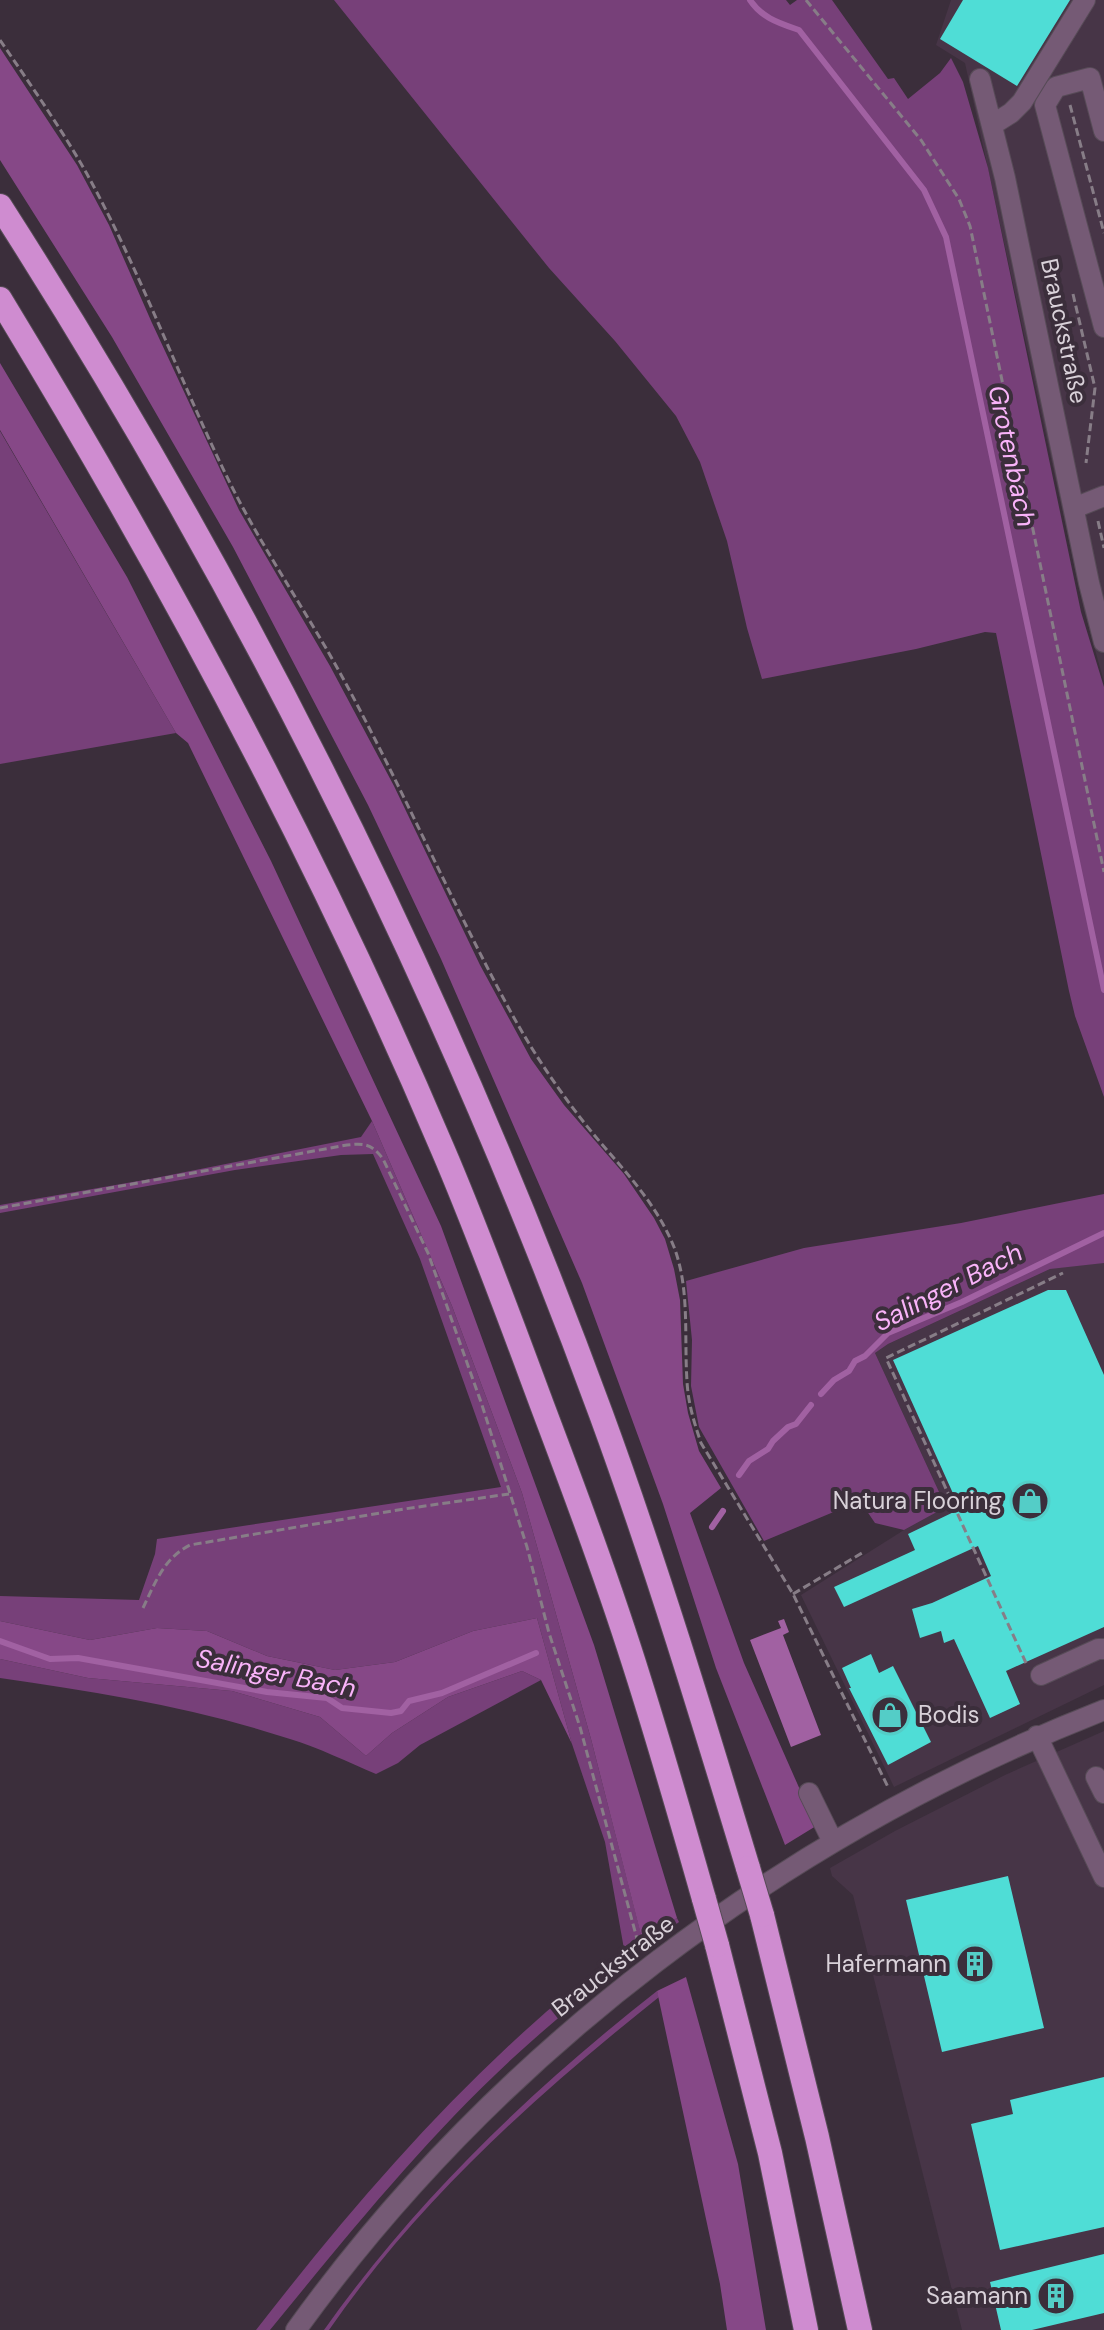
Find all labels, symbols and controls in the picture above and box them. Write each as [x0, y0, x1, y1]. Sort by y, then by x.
street label: Brauckstraße [1034, 256, 1095, 406]
water label: Grotenbach [980, 382, 1044, 530]
water label: Salinger Bach [868, 1235, 1028, 1339]
shop icon: Natura Flooring [1009, 1480, 1051, 1522]
place label: Natura Flooring [833, 1485, 1002, 1516]
water label: Salinger Bach [193, 1641, 359, 1705]
shop icon: Bodis [869, 1694, 911, 1736]
place label: Bodis [918, 1699, 980, 1730]
street label: Brauckstraße [545, 1908, 680, 2023]
building icon: Hafermann [954, 1943, 996, 1985]
place label: Hafermann [825, 1948, 947, 1979]
building icon: Saamann [1035, 2275, 1077, 2317]
place label: Saamann [926, 2280, 1028, 2311]

